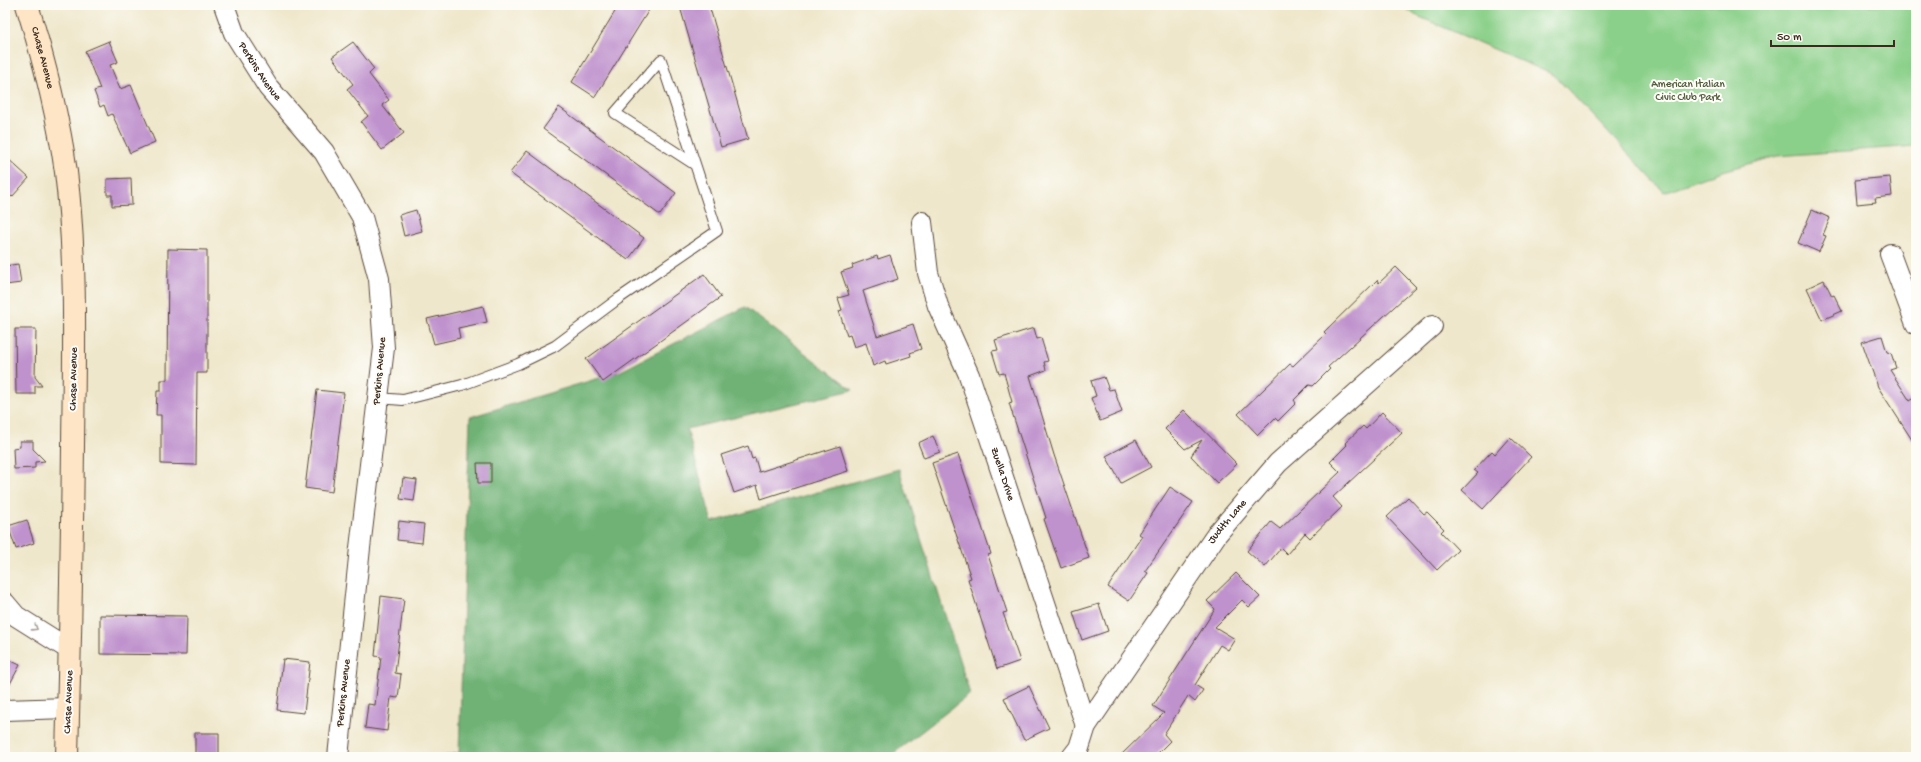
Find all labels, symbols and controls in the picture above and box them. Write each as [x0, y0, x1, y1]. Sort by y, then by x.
scale bar [1771, 22, 1894, 48]
street label: Chase Avenue [28, 26, 56, 90]
text: 50 m [1777, 31, 1802, 45]
street label: Perkins Avenue [235, 39, 283, 104]
park label: American Italian Civic Club Park [1651, 79, 1725, 104]
street label: Perkins Avenue [371, 336, 389, 406]
street label: Chase Avenue [67, 347, 81, 411]
street label: Zuella Drive [988, 446, 1017, 503]
street label: Judith Lane [1206, 497, 1250, 546]
one-way arrow [30, 623, 37, 630]
street label: Perkins Avenue [334, 658, 354, 728]
street label: Chase Avenue [62, 670, 76, 734]

